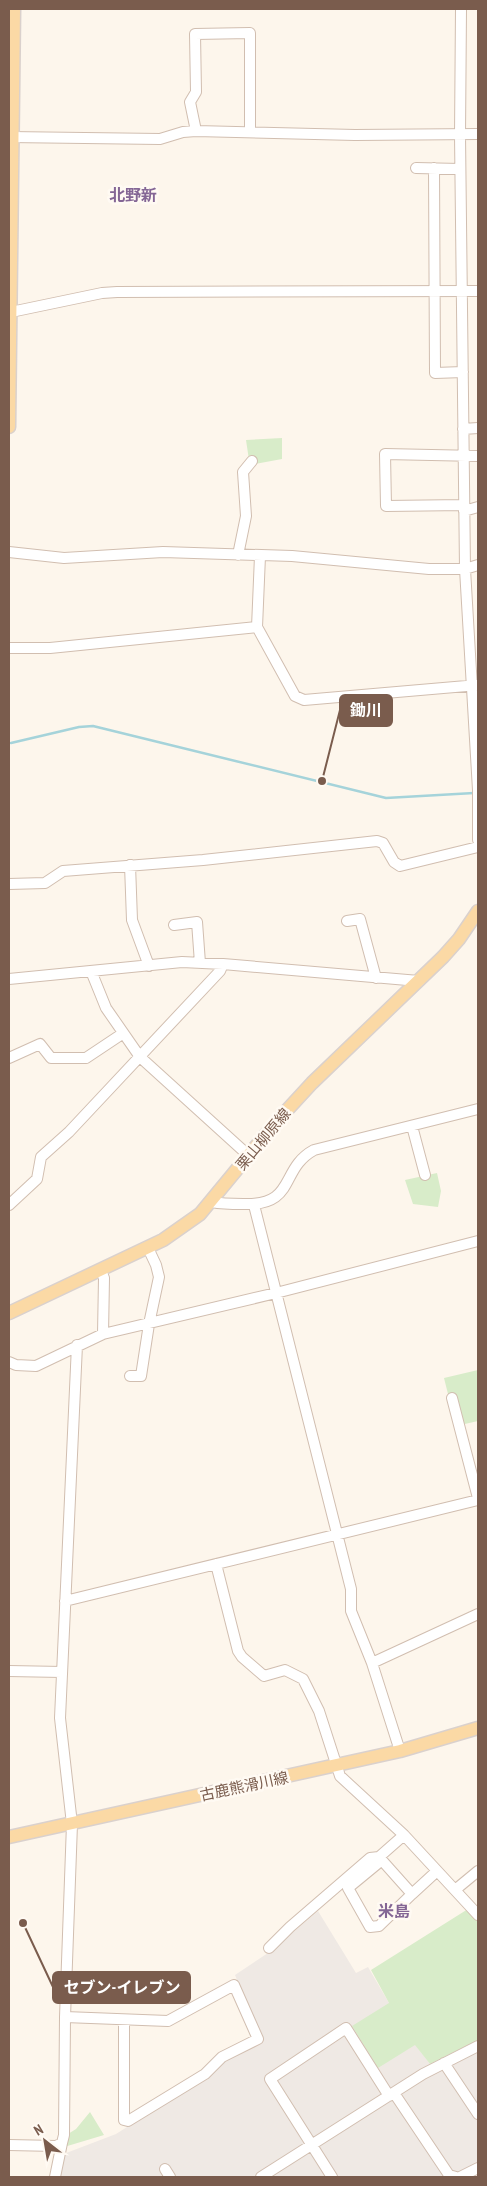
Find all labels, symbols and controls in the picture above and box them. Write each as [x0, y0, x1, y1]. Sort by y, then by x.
district label: 北野新 [109, 185, 157, 205]
callout: 鋤川 [340, 695, 392, 726]
text: 鋤川 [350, 700, 382, 720]
street label: 栗山柳原線 [232, 1104, 294, 1174]
street label: 古鹿熊滑川線 [198, 1767, 290, 1805]
district label: 米島 [378, 1901, 410, 1921]
callout: セブン-イレブン [53, 1972, 190, 2003]
text: セブン-イレブン [64, 1977, 180, 1997]
north arrow [20, 2116, 70, 2166]
text: N [30, 2120, 46, 2140]

